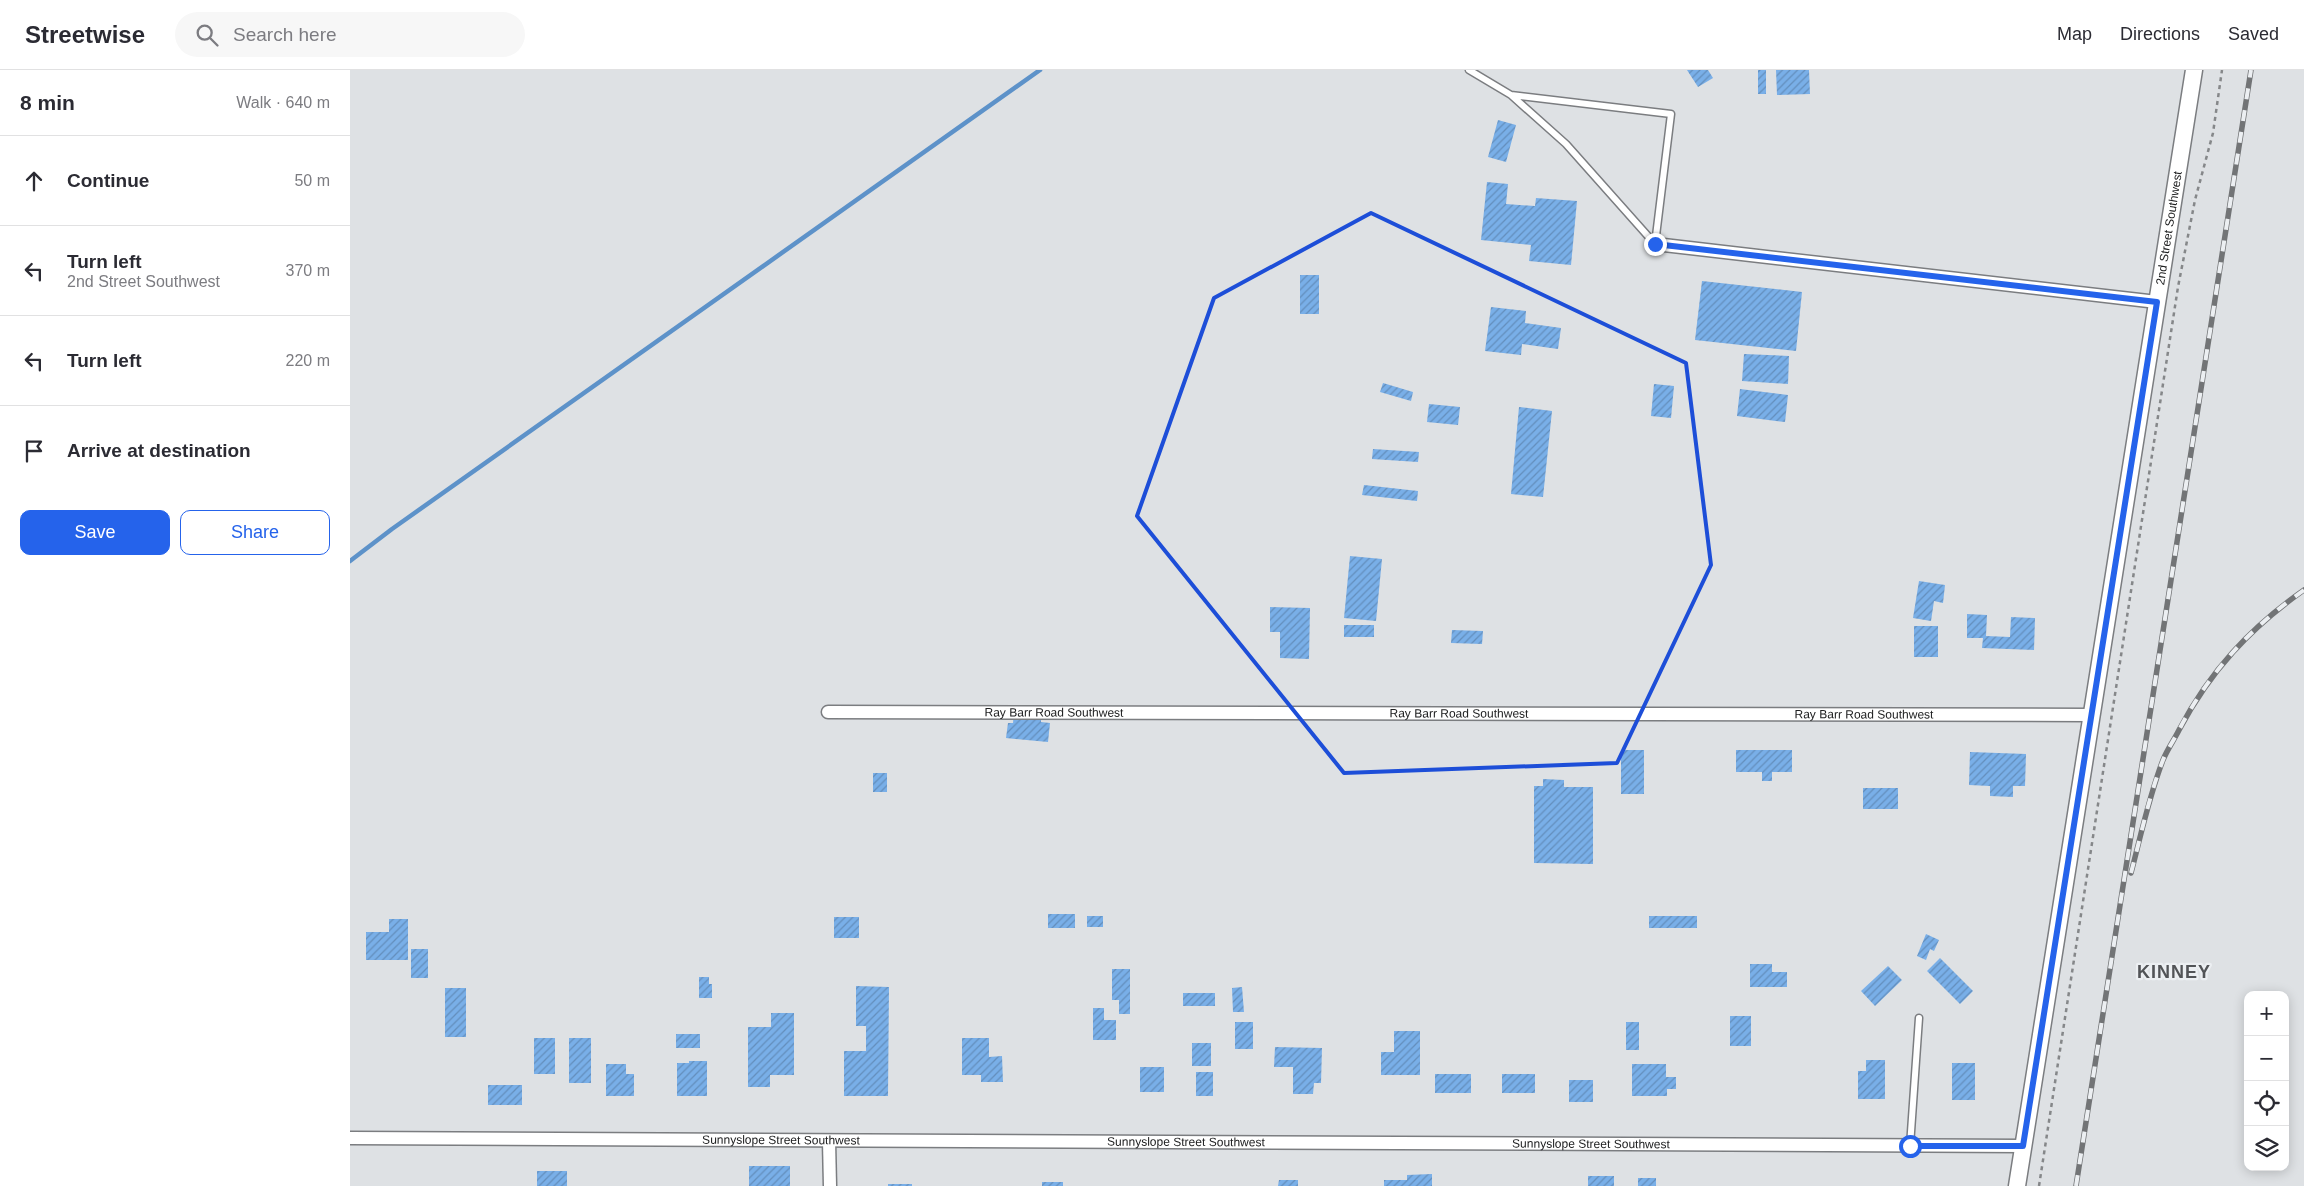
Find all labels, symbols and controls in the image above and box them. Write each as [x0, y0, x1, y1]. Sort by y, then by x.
search box [175, 12, 525, 57]
text: Streetwise [25, 21, 145, 48]
icon: search [193, 21, 221, 49]
text: Search here [233, 24, 337, 45]
text: Map [2057, 24, 2092, 44]
text: Directions [2120, 24, 2200, 44]
text: Saved [2228, 24, 2279, 44]
text: 8 min [20, 91, 75, 114]
text: Walk · 640 m [236, 94, 330, 111]
icon: ahead [20, 167, 48, 195]
street label: 2nd Street Southwest [2153, 169, 2185, 286]
text: Continue [67, 170, 149, 191]
text: 50 m [294, 172, 330, 189]
route end [1644, 233, 1667, 256]
text: Turn left [67, 251, 142, 272]
icon: left [20, 257, 48, 285]
text: 370 m [286, 262, 330, 279]
text: 2nd Street Southwest [67, 273, 220, 290]
icon: left [20, 347, 48, 375]
text: Turn left [67, 350, 142, 371]
text: 220 m [286, 352, 330, 369]
icon: arrive [20, 437, 48, 465]
text: Arrive at destination [67, 440, 251, 461]
button: Save [20, 510, 170, 555]
button: Share [180, 510, 330, 555]
street label: Ray Barr Road Southwest [985, 705, 1124, 720]
street label: Ray Barr Road Southwest [1390, 706, 1529, 721]
street label: Ray Barr Road Southwest [1795, 707, 1934, 722]
district label: KINNEY [2137, 962, 2211, 982]
map controls [2244, 991, 2289, 1171]
button: + [2244, 991, 2289, 1036]
button: − [2244, 1036, 2289, 1081]
button: locate [2244, 1081, 2289, 1126]
button: layers [2244, 1126, 2289, 1171]
street label: Sunnyslope Street Southwest [702, 1133, 861, 1147]
street label: Sunnyslope Street Southwest [1107, 1135, 1266, 1149]
route start [1899, 1135, 1922, 1158]
street label: Sunnyslope Street Southwest [1512, 1137, 1671, 1151]

